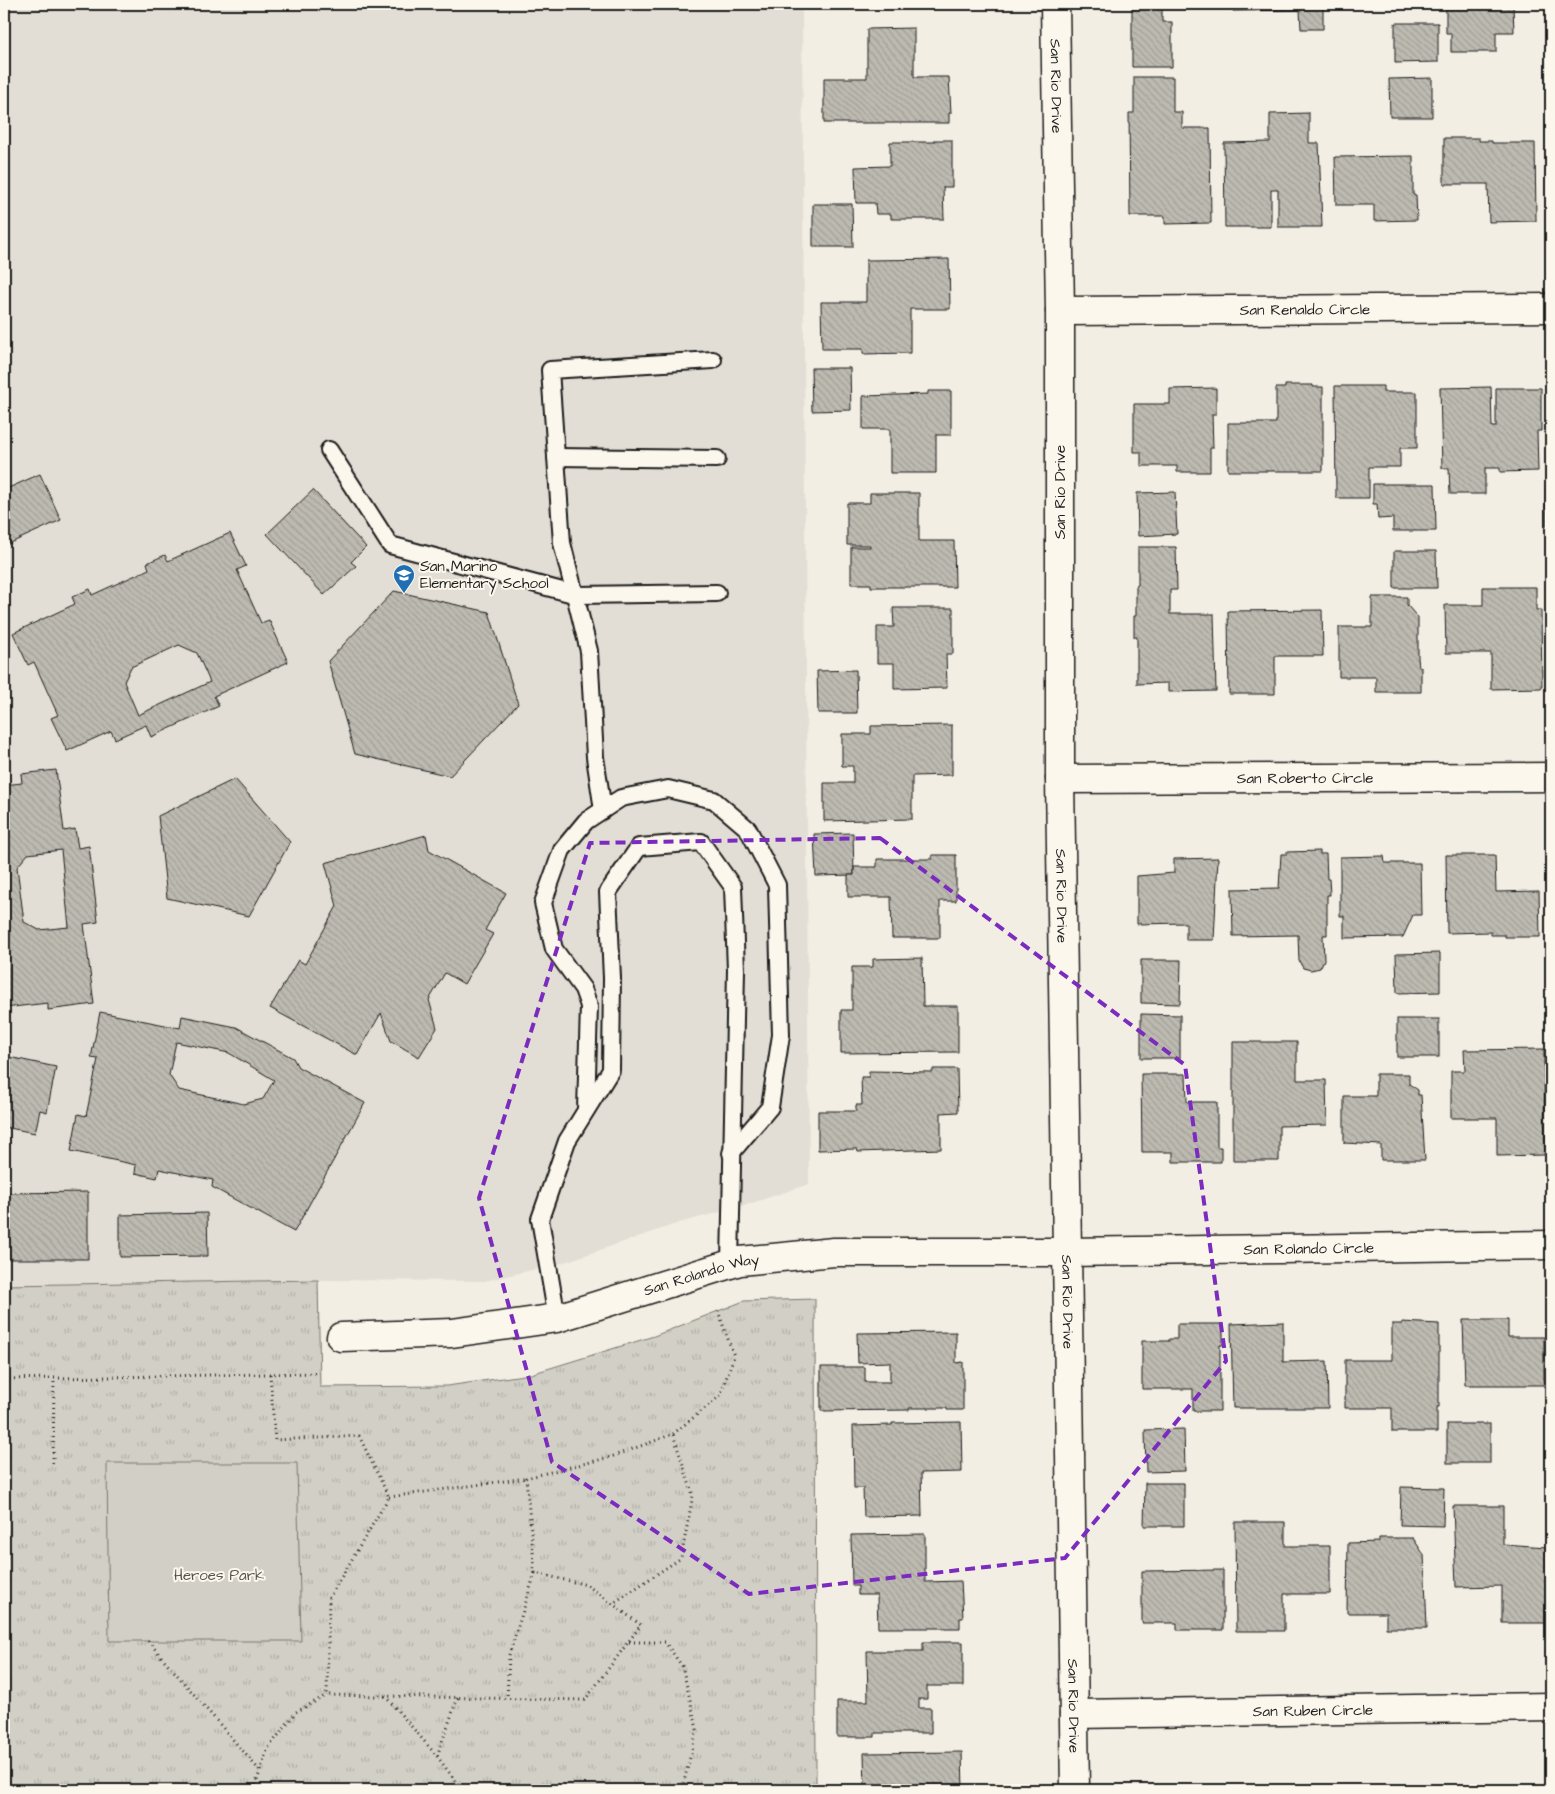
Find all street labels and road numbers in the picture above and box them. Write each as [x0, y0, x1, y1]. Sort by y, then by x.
street label: San Rio Drive [1045, 39, 1068, 133]
street label: San Renaldo Circle [1240, 299, 1370, 320]
street label: San Rio Drive [1050, 445, 1071, 539]
street label: San Roberto Circle [1237, 767, 1373, 789]
street label: San Rio Drive [1051, 849, 1073, 943]
street label: San Rolando Circle [1243, 1237, 1374, 1260]
street label: San Rolando Way [641, 1249, 760, 1301]
street label: San Rio Drive [1057, 1255, 1079, 1349]
street label: San Rio Drive [1063, 1658, 1085, 1753]
street label: San Ruben Circle [1253, 1699, 1373, 1722]

